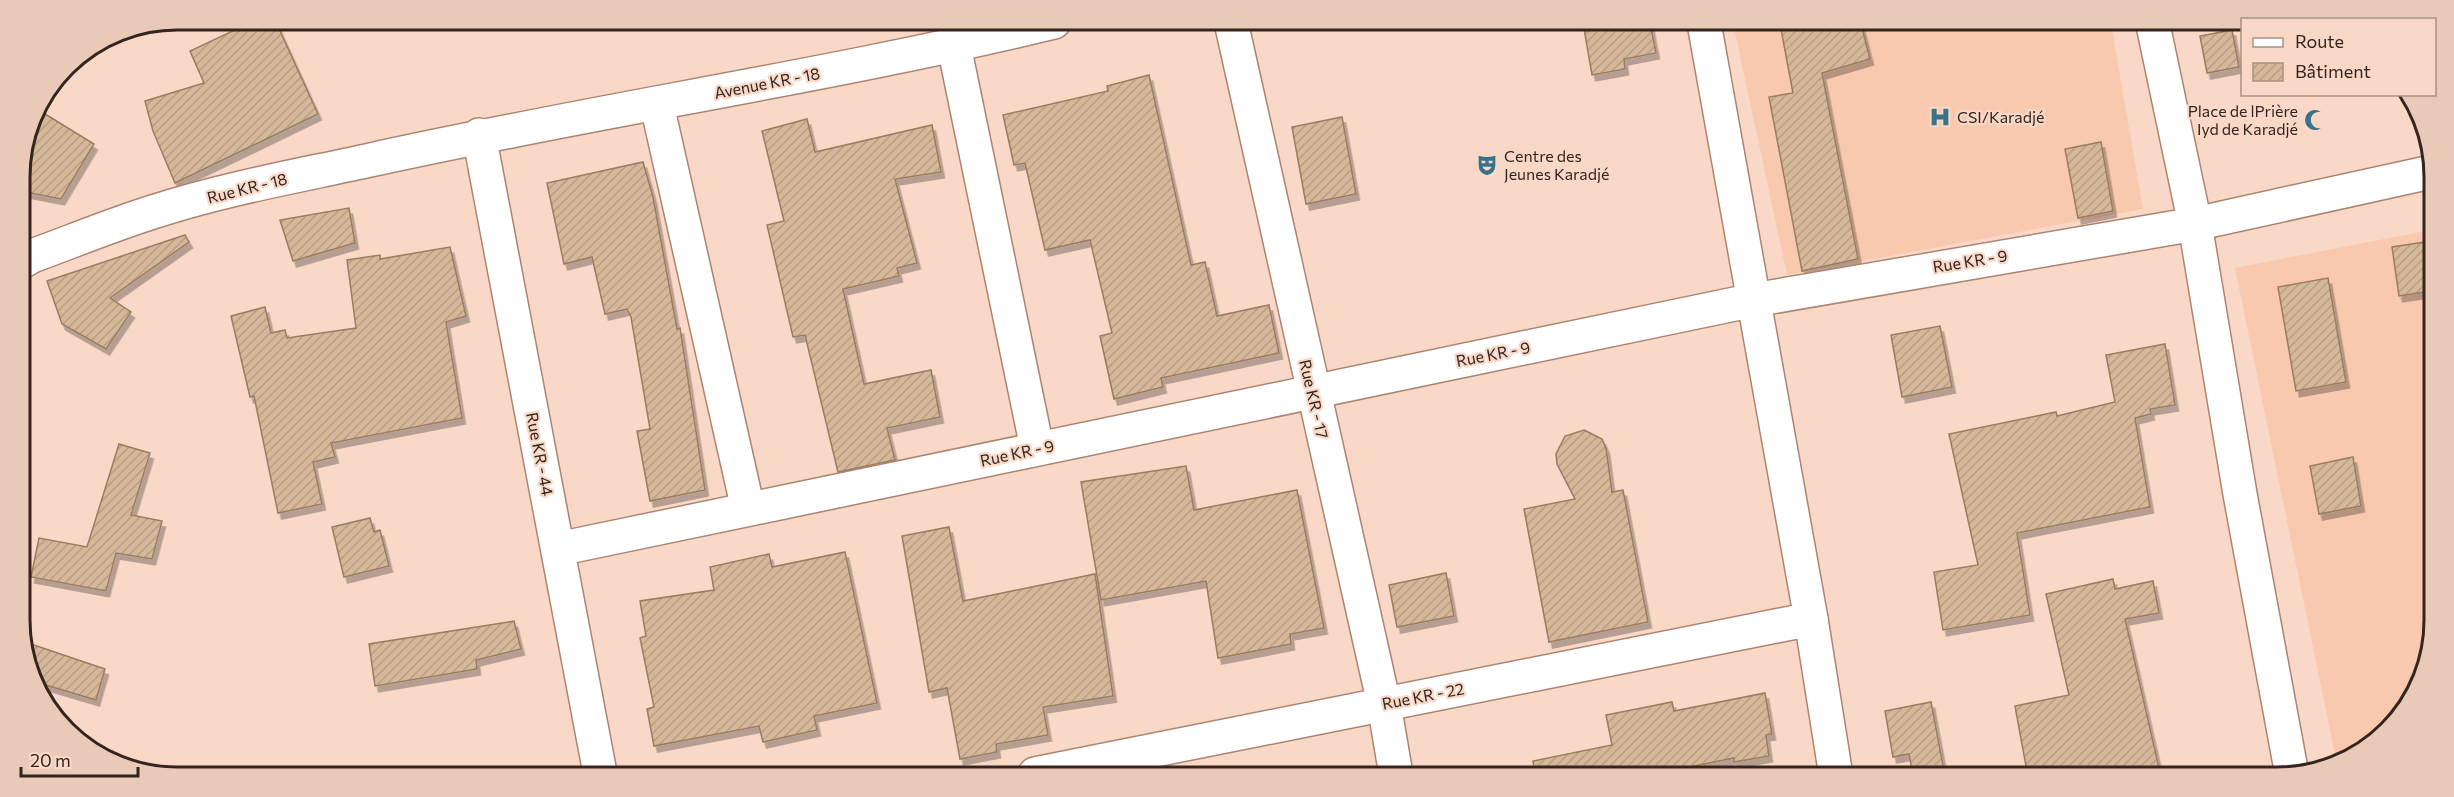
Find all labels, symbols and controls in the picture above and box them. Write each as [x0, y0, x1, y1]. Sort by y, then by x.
legend [2241, 18, 2436, 96]
text: Route [2295, 30, 2344, 52]
text: Bâtiment [2295, 60, 2371, 82]
street label: Avenue KR - 18 [712, 63, 821, 102]
place label: Place de lPrière Iyd de Karadjé [2188, 101, 2298, 138]
hospital icon: CSI/Karadjé [1928, 105, 1952, 129]
place label: CSI/Karadjé [1957, 107, 2044, 126]
mosque icon: Place de lPrière Iyd de Karadjé [2303, 108, 2327, 132]
place label: Centre des Jeunes Karadjé [1504, 146, 1609, 183]
theatre icon: Centre des Jeunes Karadjé [1475, 153, 1499, 177]
street label: Rue KR - 18 [205, 168, 289, 207]
street label: Rue KR - 9 [1931, 245, 2009, 276]
street label: Rue KR - 9 [1454, 337, 1532, 370]
street label: Rue KR - 17 [1296, 357, 1333, 440]
street label: Rue KR - 44 [523, 411, 558, 498]
street label: Rue KR - 9 [978, 435, 1056, 470]
street label: Rue KR - 22 [1380, 678, 1466, 713]
scale bar [21, 740, 138, 778]
text: 20 m [30, 749, 71, 771]

